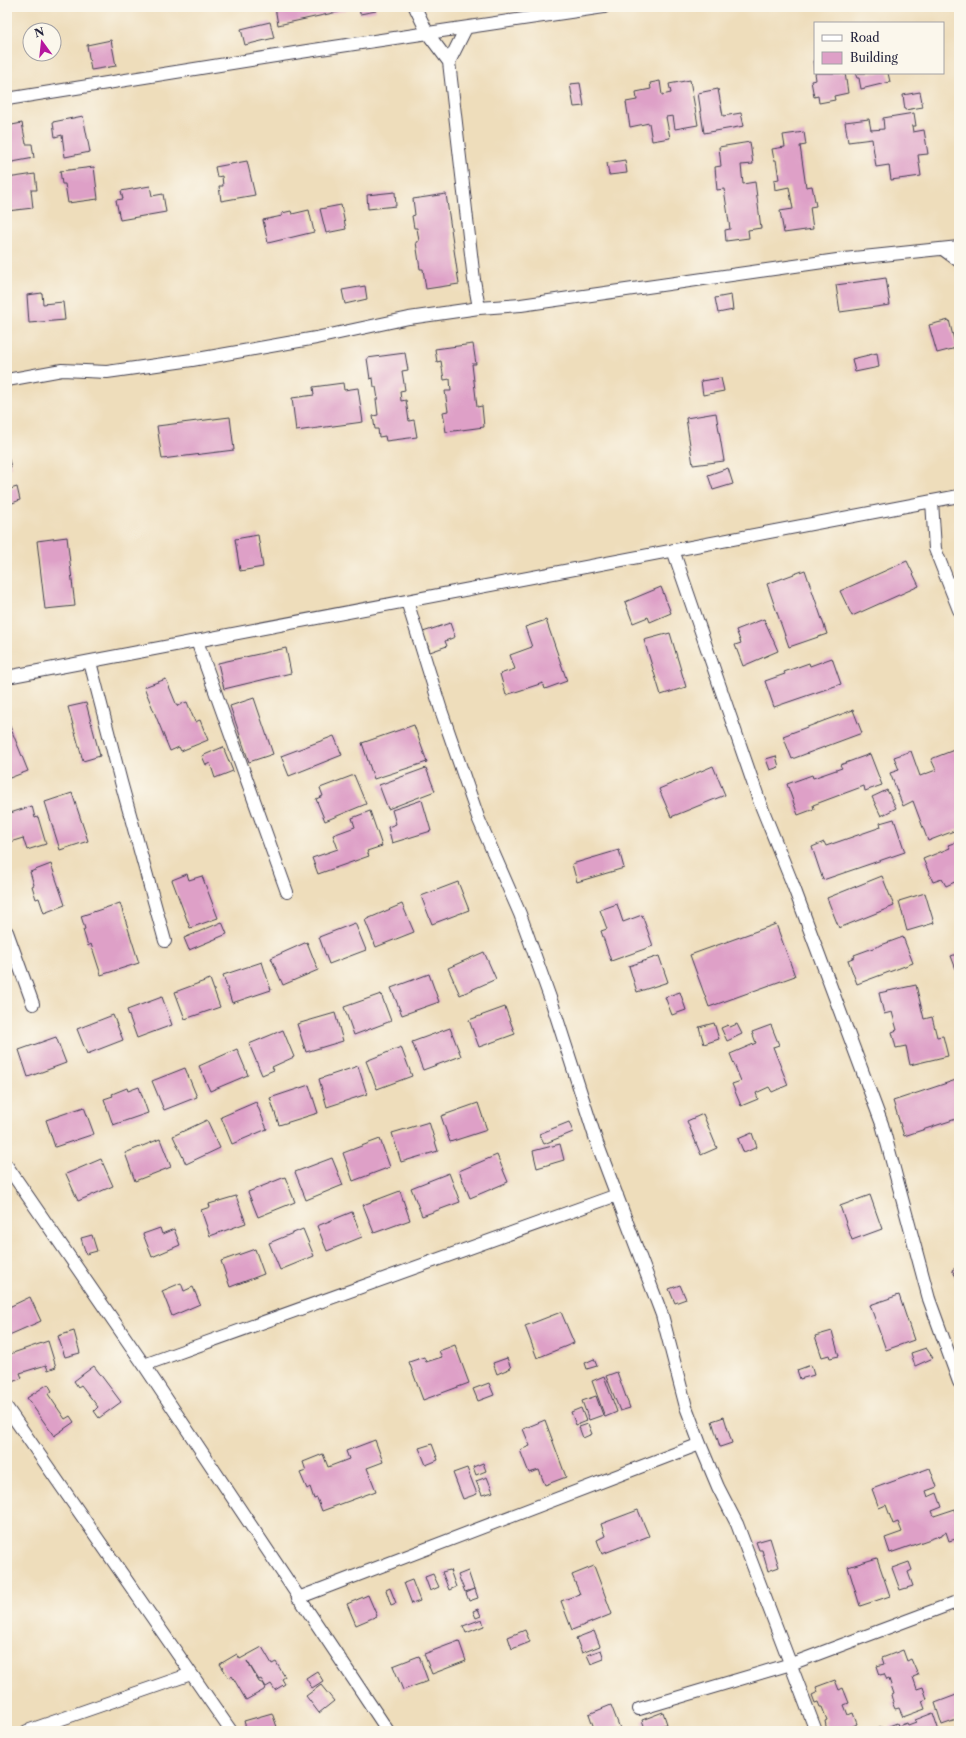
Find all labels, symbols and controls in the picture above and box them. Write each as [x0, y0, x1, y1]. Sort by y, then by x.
north arrow [22, 22, 62, 62]
legend [814, 22, 944, 74]
text: N [33, 24, 46, 40]
text: Road [850, 30, 880, 45]
text: Building [850, 50, 898, 65]

